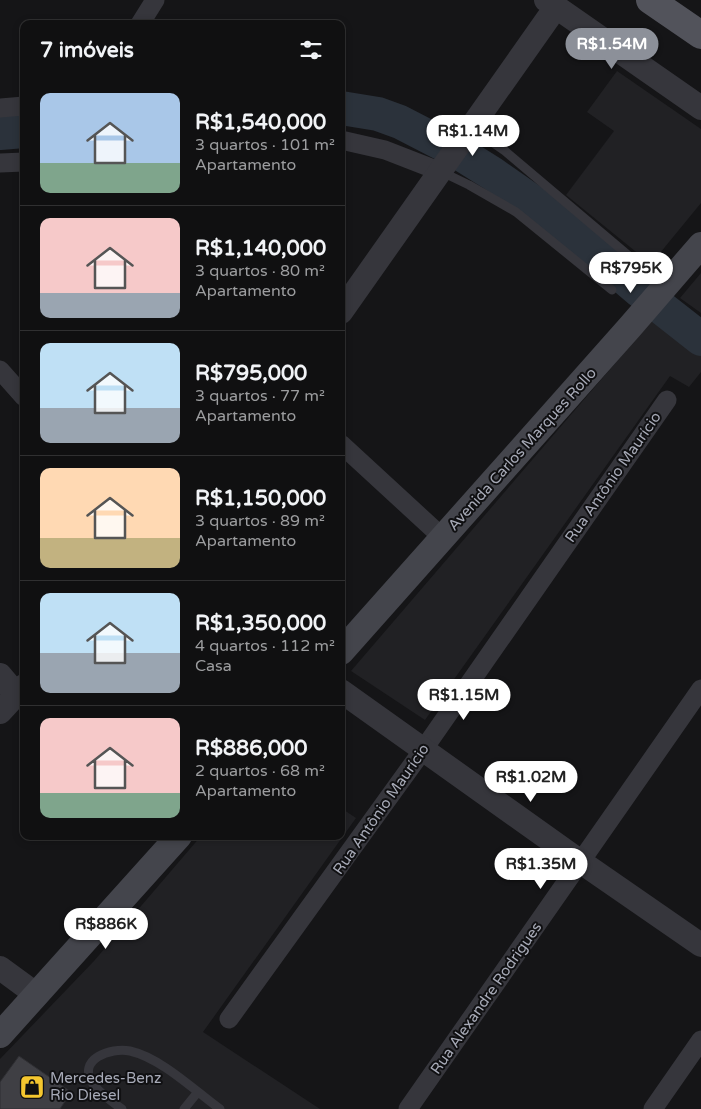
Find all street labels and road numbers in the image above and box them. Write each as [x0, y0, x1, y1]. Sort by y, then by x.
street label: Avenida Carlos Marques Rollo [444, 364, 600, 534]
street label: Rua Antônio Maurício [561, 408, 665, 546]
street label: Rua Antônio Maurício [329, 740, 433, 878]
street label: Rua Alexandre Rodrigues [427, 919, 545, 1077]

